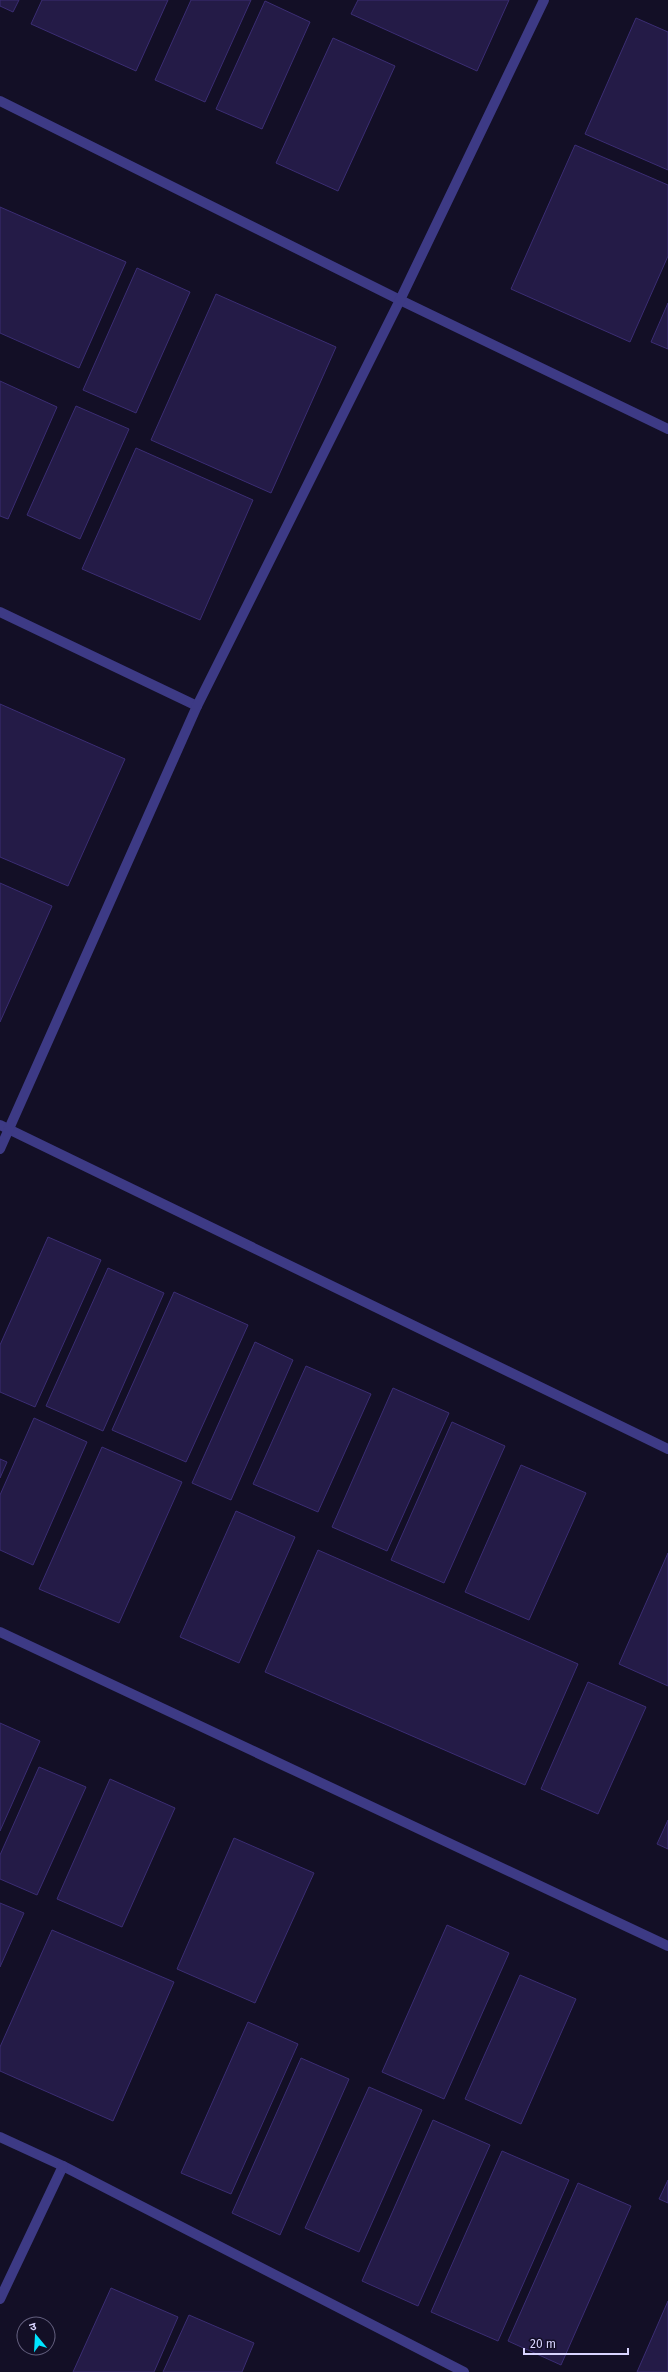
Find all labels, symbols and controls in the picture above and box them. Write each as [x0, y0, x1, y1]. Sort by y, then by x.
north arrow [16, 2316, 56, 2356]
text: उ [28, 2320, 39, 2334]
scale bar [524, 2330, 628, 2356]
text: 20 m [530, 2337, 556, 2351]

